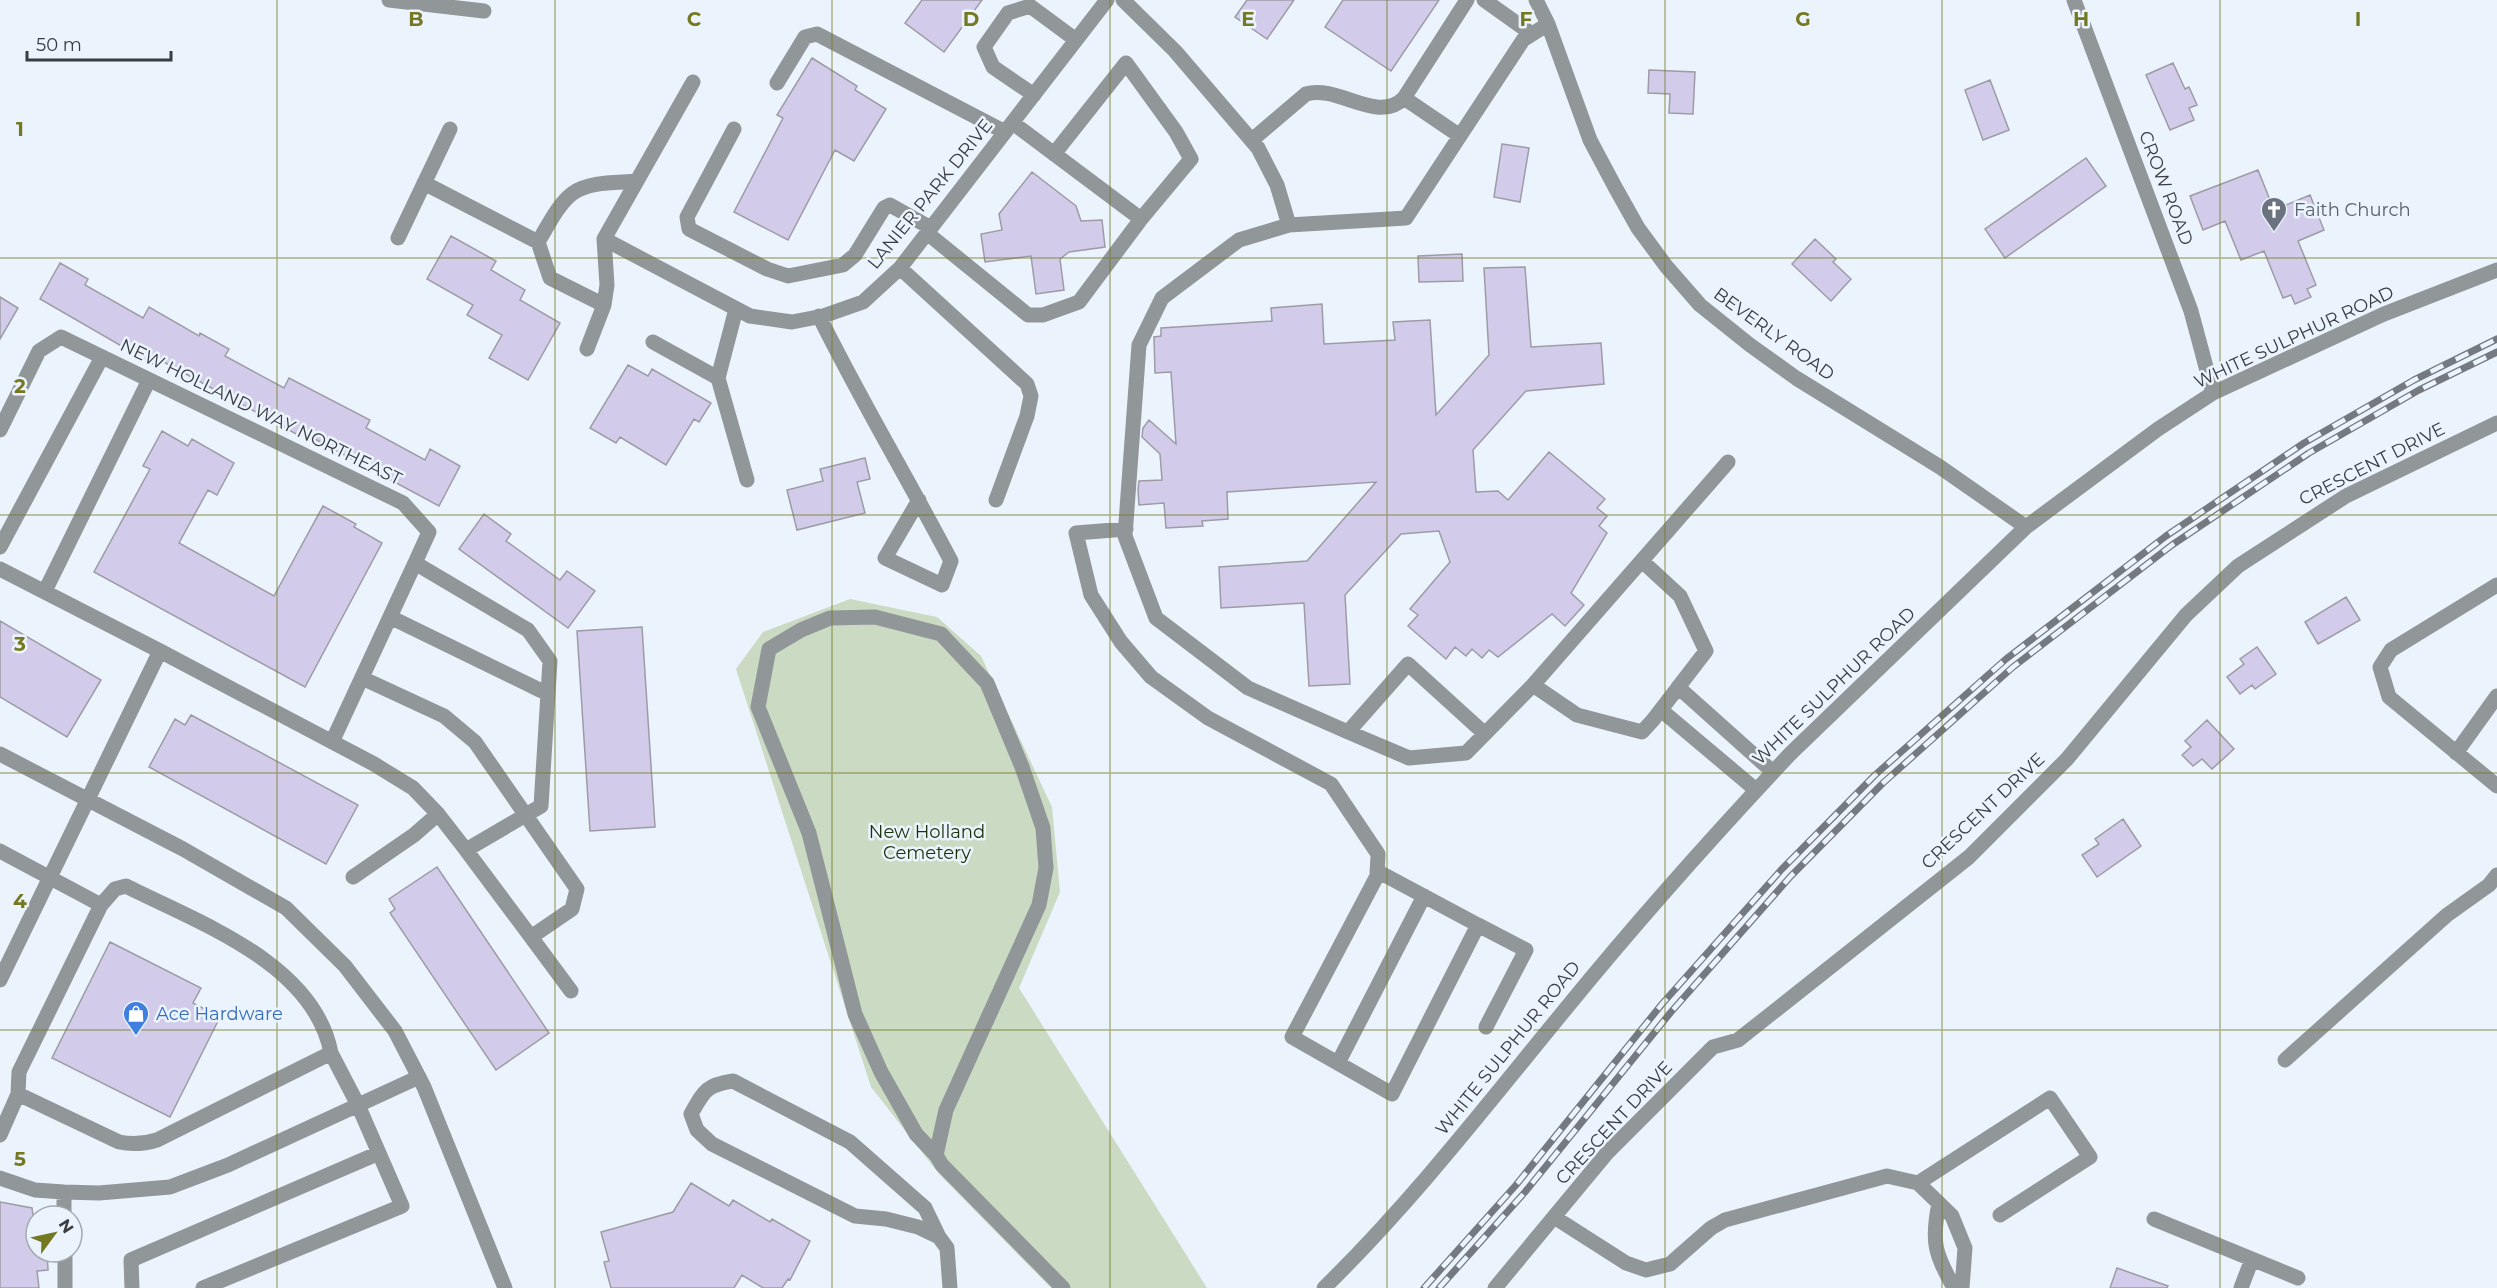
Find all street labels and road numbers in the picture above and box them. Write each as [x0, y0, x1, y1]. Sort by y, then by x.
street label: LANIER PARK DRIVE [863, 115, 997, 273]
street label: CROW ROAD [2134, 128, 2198, 248]
street label: WHITE SULPHUR ROAD [2191, 281, 2397, 393]
street label: BEVERLY ROAD [1709, 283, 1839, 385]
street label: NEW HOLLAND WAY NORTHEAST [117, 334, 406, 490]
street label: CRESCENT DRIVE [2295, 418, 2449, 510]
street label: WHITE SULPHUR ROAD [1748, 602, 1920, 770]
street label: CRESCENT DRIVE [1917, 748, 2049, 874]
street label: WHITE SULPHUR ROAD [1431, 956, 1585, 1140]
street label: CRESCENT DRIVE [1551, 1057, 1677, 1189]

